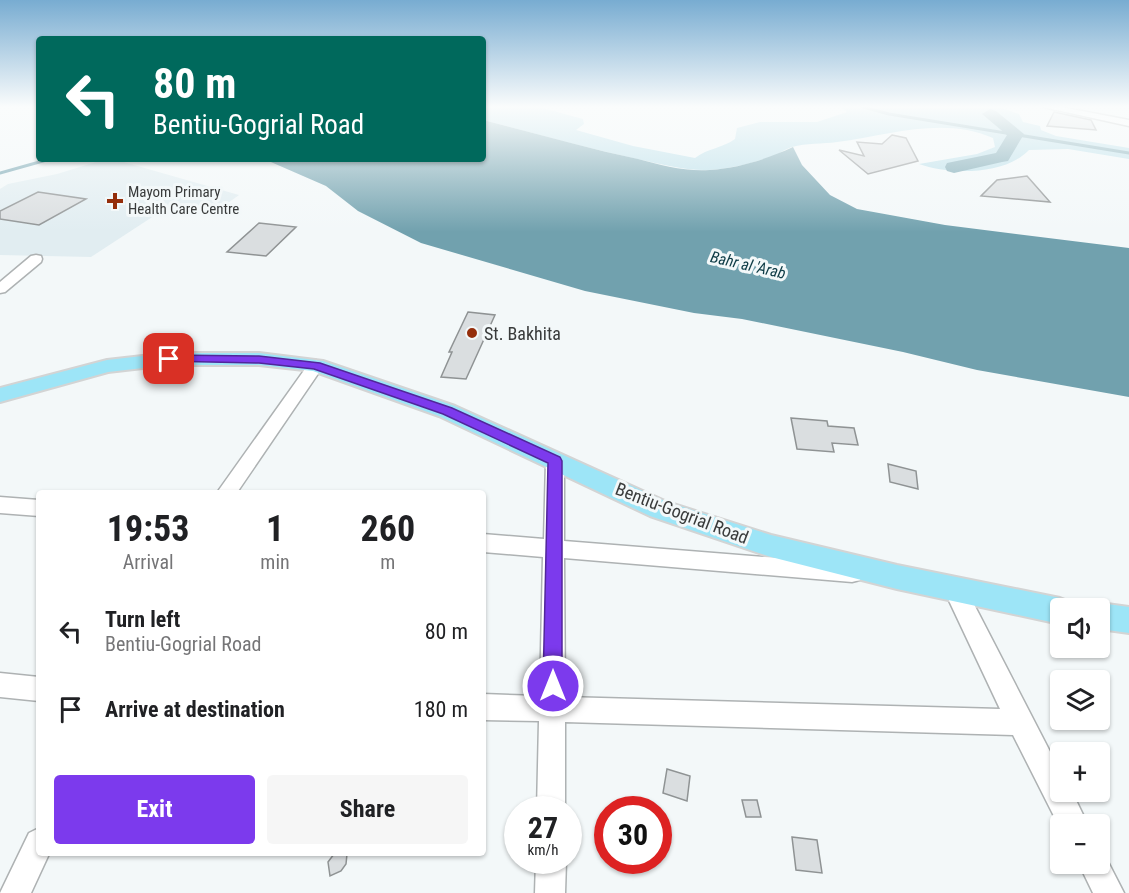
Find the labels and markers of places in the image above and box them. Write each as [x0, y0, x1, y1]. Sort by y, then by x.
place label: Mayom Primary Health Care Centre [128, 183, 239, 218]
marker: Mayom Primary Health Care Centre [106, 192, 124, 210]
place label: St. Bakhita [484, 323, 561, 344]
marker: St. Bakhita [465, 326, 479, 340]
pin [143, 333, 194, 384]

